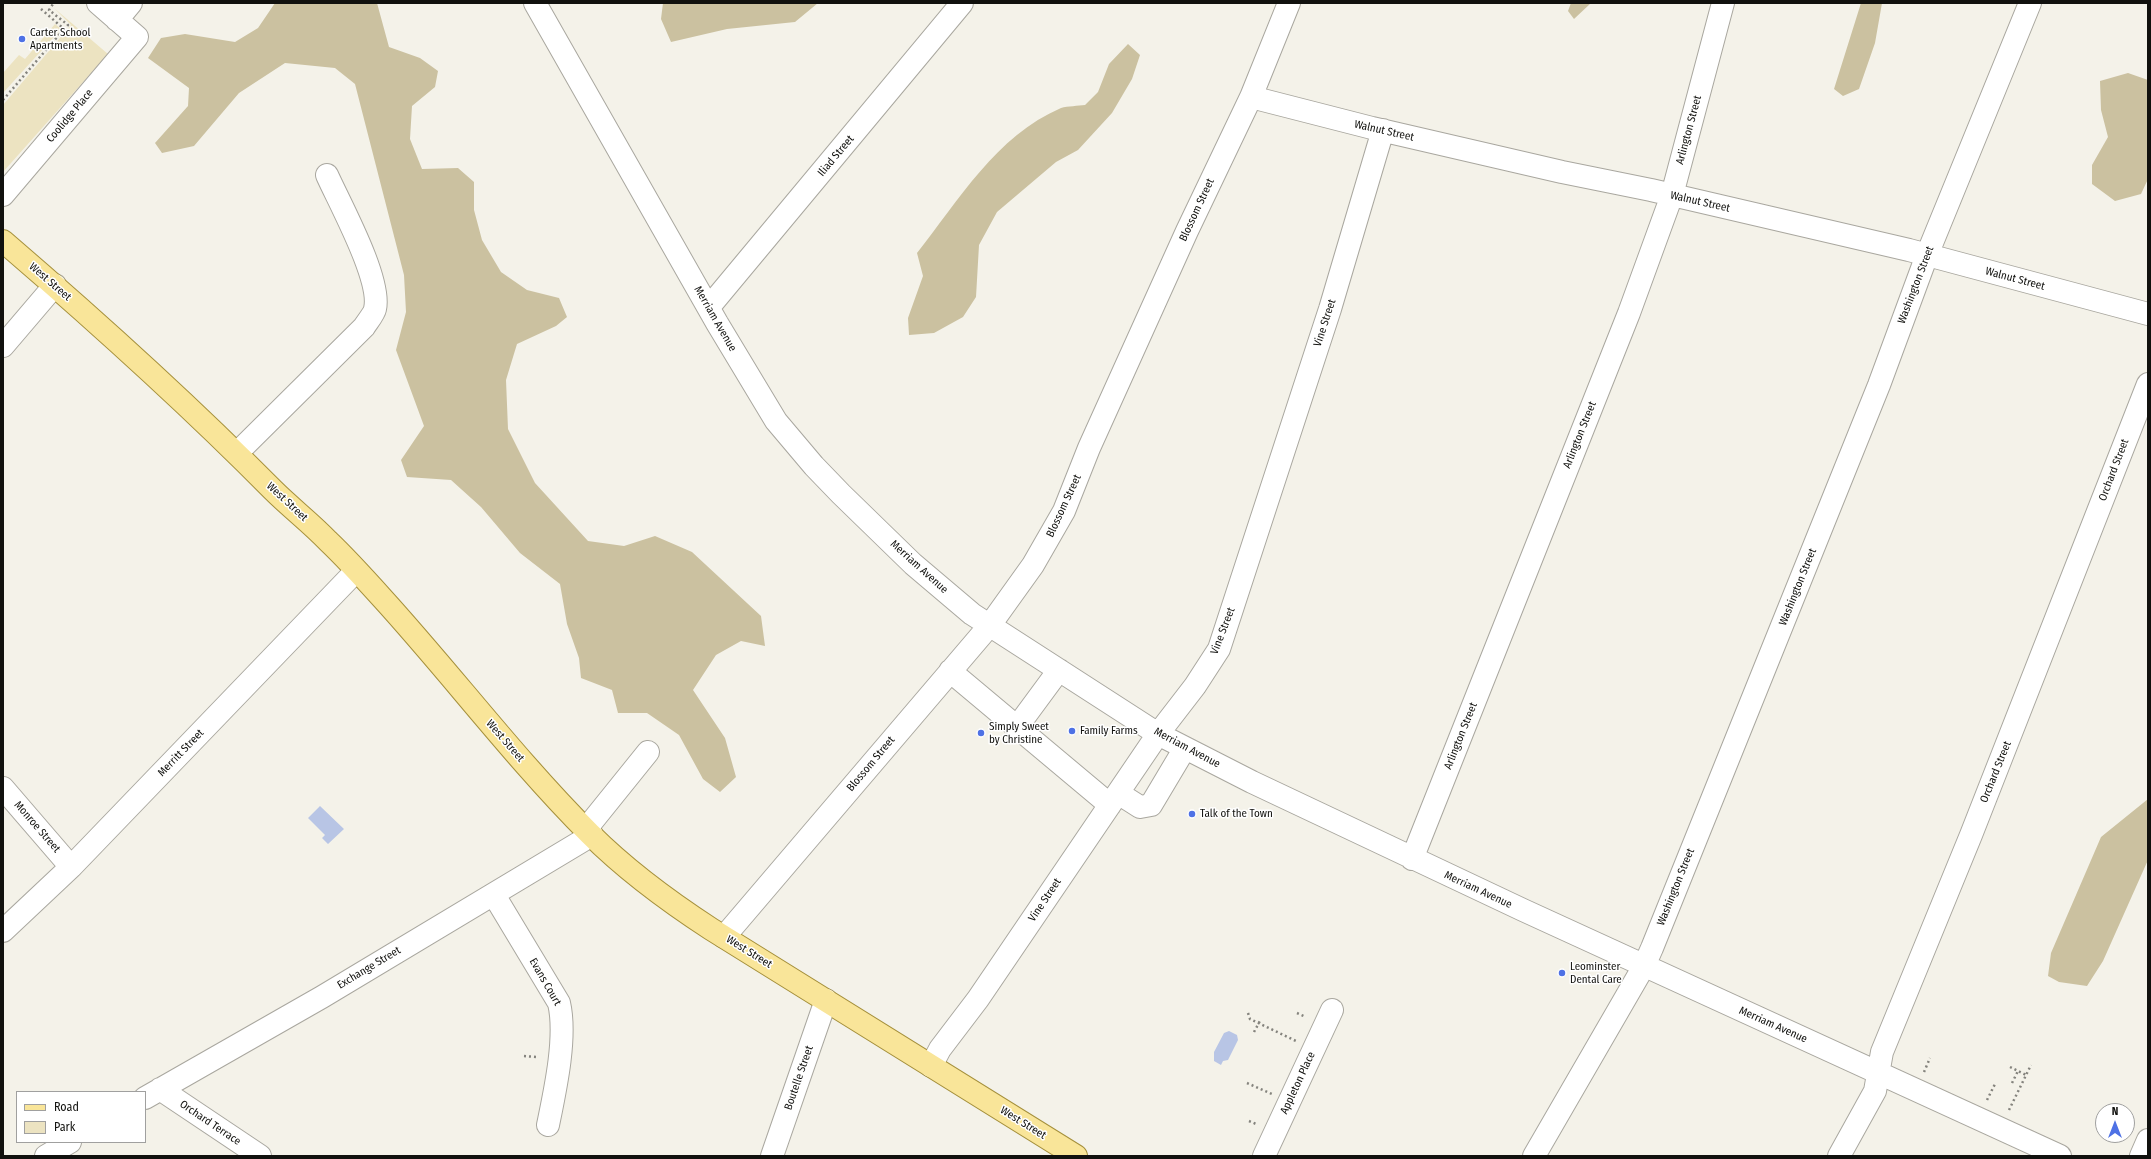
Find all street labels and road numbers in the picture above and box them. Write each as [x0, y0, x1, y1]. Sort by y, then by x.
street label: Coolidge Place [44, 87, 96, 145]
street label: Arlington Street [1673, 94, 1705, 166]
street label: Walnut Street [1353, 118, 1415, 144]
street label: Iliad Street [815, 133, 857, 179]
street label: Blossom Street [1177, 176, 1217, 244]
street label: Walnut Street [1669, 189, 1731, 215]
street label: Washington Street [1895, 244, 1937, 326]
street label: West Street [26, 260, 74, 304]
street label: Walnut Street [1984, 265, 2046, 293]
street label: Merriam Avenue [691, 284, 739, 354]
street label: Vine Street [1311, 298, 1339, 348]
street label: Arlington Street [1561, 400, 1599, 470]
street label: Orchard Street [2096, 437, 2132, 503]
street label: Blossom Street [1044, 472, 1084, 540]
street label: West Street [264, 480, 310, 524]
street label: Merriam Avenue [887, 538, 951, 596]
street label: Washington Street [1777, 546, 1819, 628]
street label: Vine Street [1208, 606, 1238, 656]
street label: Arlington Street [1442, 701, 1480, 771]
street label: West Street [483, 717, 527, 765]
street label: Merriam Avenue [1152, 725, 1222, 771]
street label: Merritt Street [155, 727, 207, 779]
street label: Blossom Street [844, 734, 898, 794]
street label: Orchard Street [1978, 739, 2014, 805]
street label: Monroe Street [11, 799, 63, 855]
street label: Washington Street [1655, 846, 1697, 928]
street label: Merriam Avenue [1442, 869, 1514, 911]
street label: Vine Street [1026, 876, 1064, 924]
street label: West Street [724, 933, 774, 971]
street label: Exchange Street [335, 944, 403, 992]
street label: Evans Court [526, 956, 564, 1008]
street label: Merriam Avenue [1737, 1004, 1809, 1046]
street label: Boutelle Street [782, 1044, 816, 1112]
street label: Appleton Place [1278, 1050, 1318, 1116]
street label: Orchard Terrace [177, 1098, 243, 1148]
street label: West Street [998, 1104, 1048, 1142]

